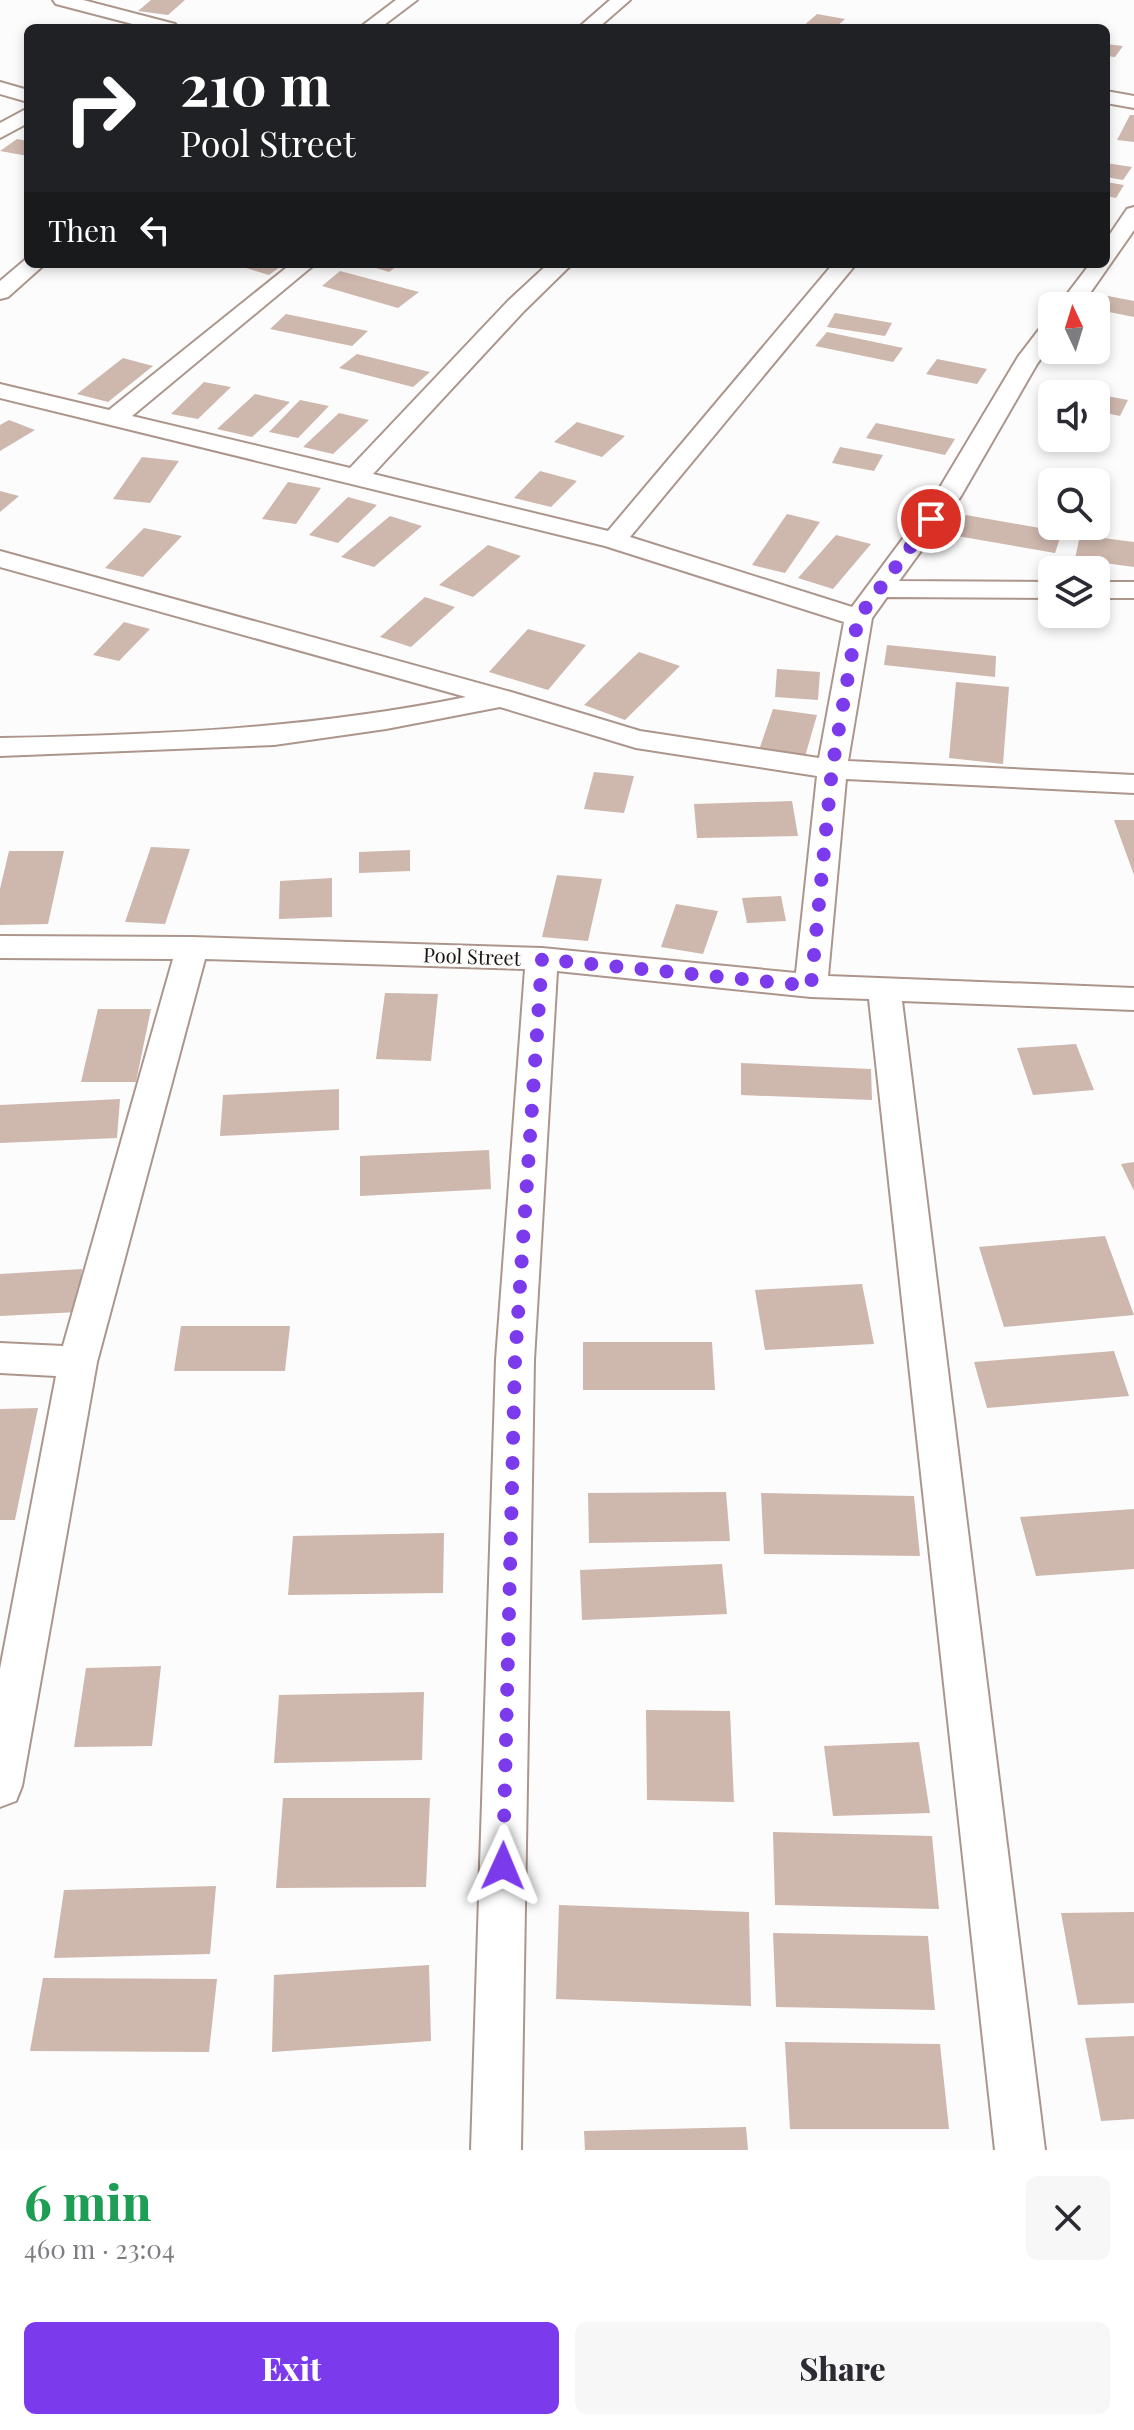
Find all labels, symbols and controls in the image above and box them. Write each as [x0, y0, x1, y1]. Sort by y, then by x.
text: 210 m [180, 46, 331, 121]
icon: right [48, 56, 152, 160]
text: Pool Street [180, 118, 356, 166]
icon: left [133, 208, 177, 252]
text: Then [48, 210, 117, 250]
north arrow [1038, 292, 1110, 364]
map controls [1038, 292, 1110, 628]
button: sound [1038, 380, 1110, 452]
button: search [1038, 468, 1110, 540]
pin [897, 485, 965, 553]
icon: arrive [909, 497, 953, 541]
button: layers [1038, 556, 1110, 628]
street label: Pool Street [423, 940, 522, 971]
position arrow [461, 1824, 545, 1908]
text: 6 min [24, 2169, 152, 2233]
button: close [1026, 2176, 1110, 2260]
text: 460 m · 23:04 [24, 2231, 175, 2266]
button: Exit [24, 2322, 559, 2414]
button: Share [575, 2322, 1110, 2414]

